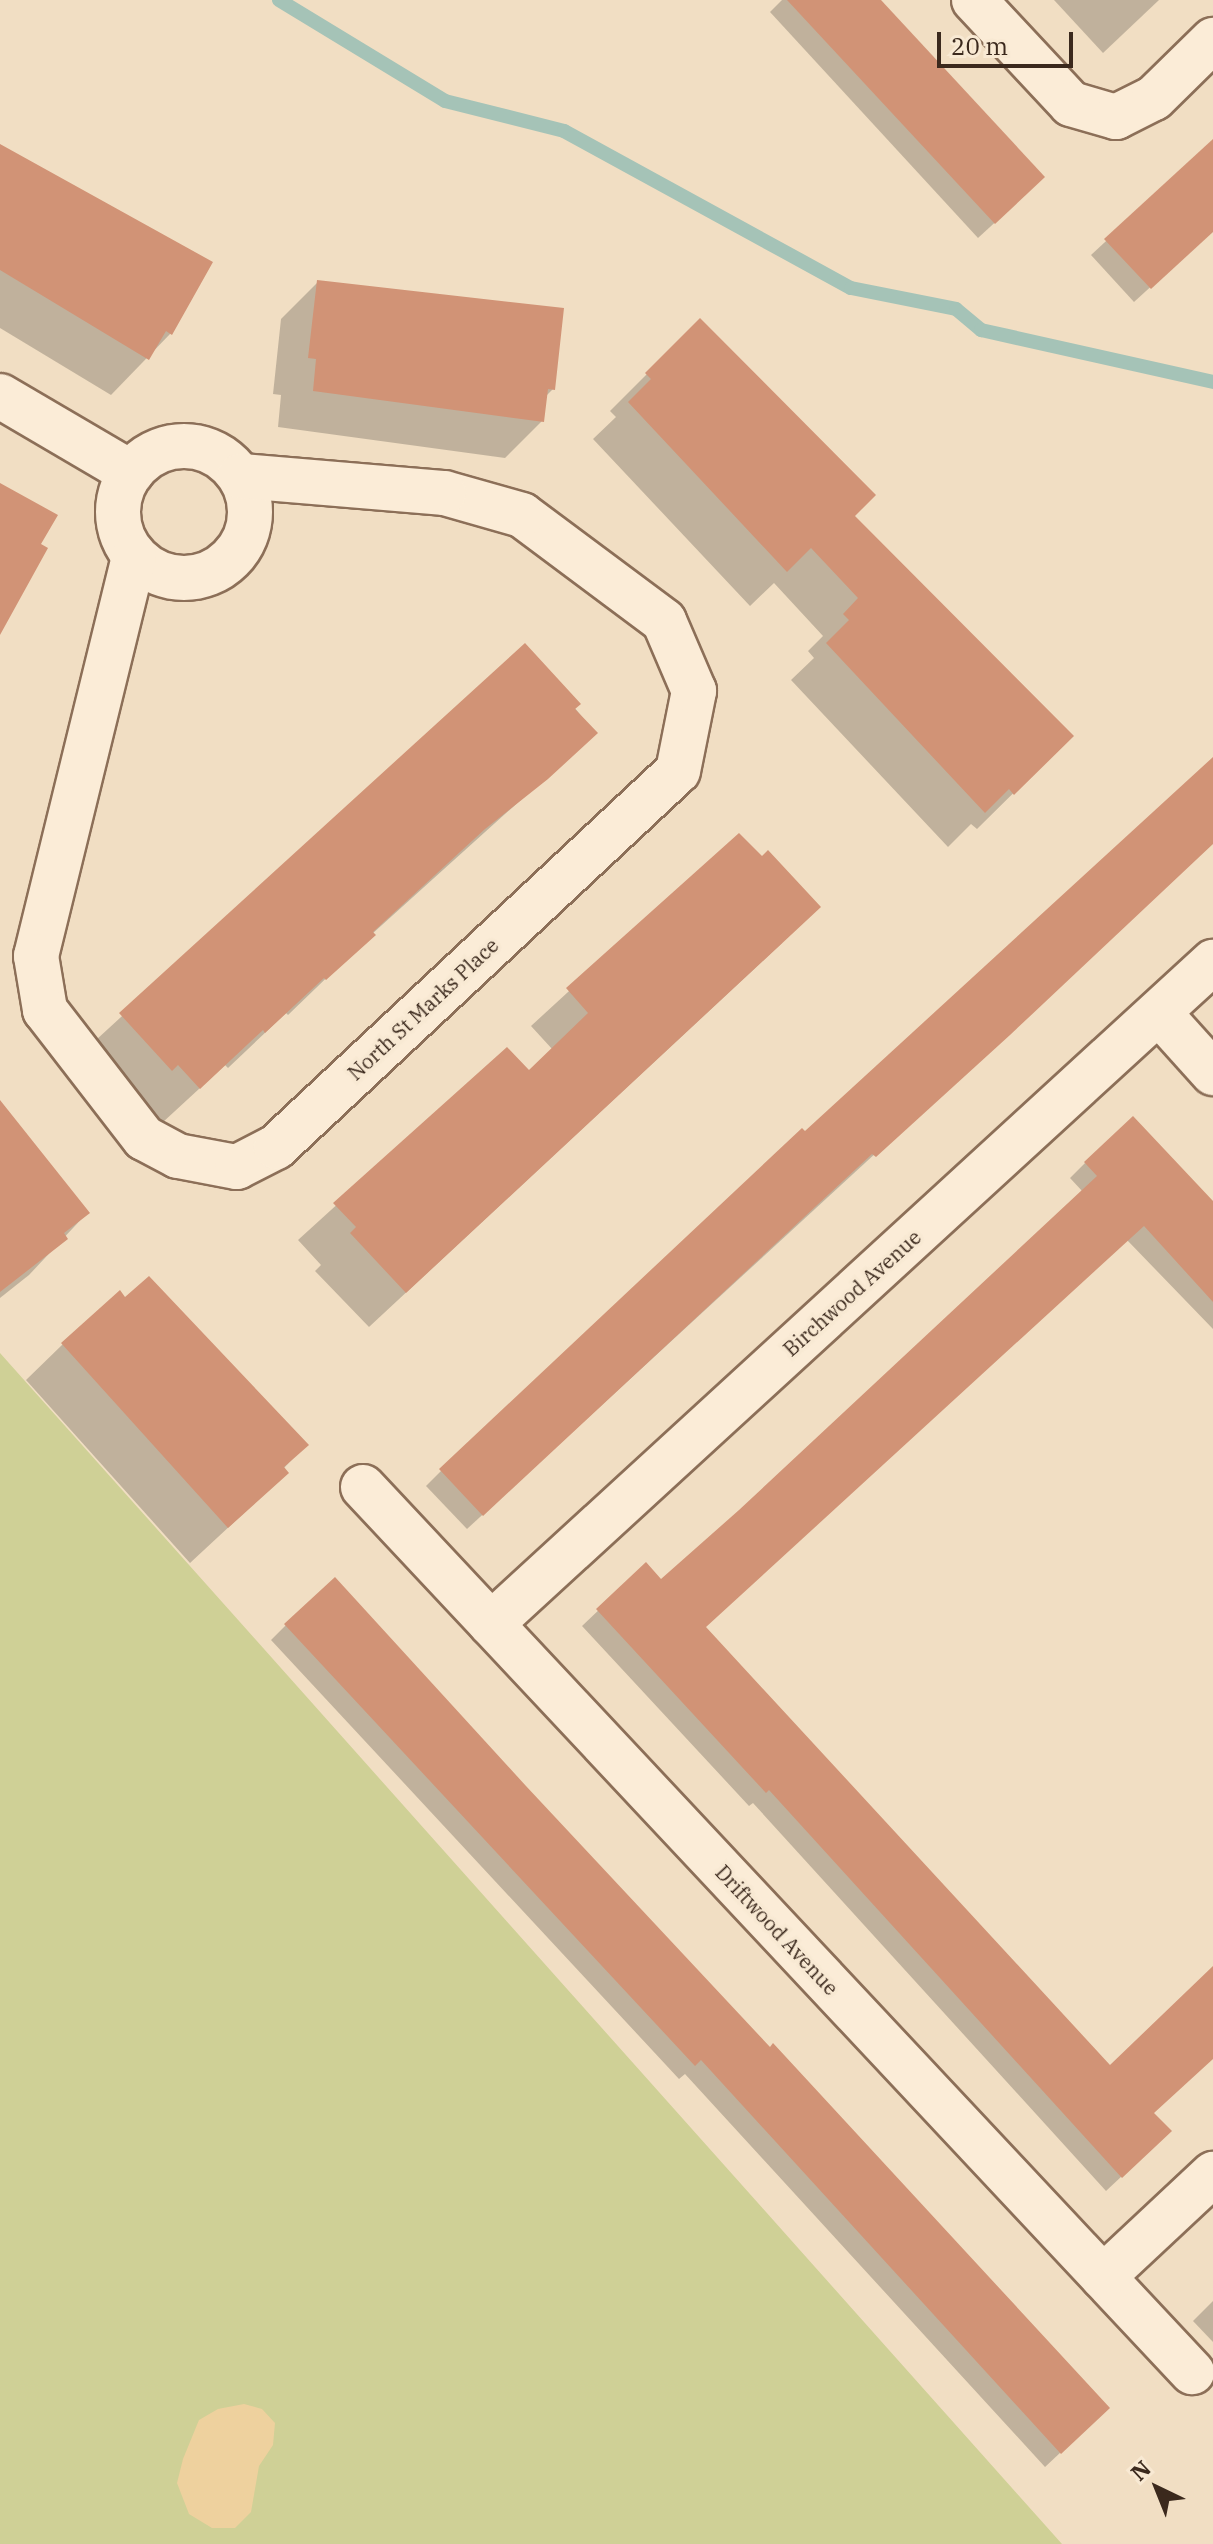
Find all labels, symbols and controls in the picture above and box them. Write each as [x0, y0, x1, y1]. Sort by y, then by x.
scale bar [941, 16, 1077, 66]
text: 20 m [951, 30, 1008, 62]
street label: North St Marks Place [343, 933, 503, 1085]
street label: Birchwood Avenue [778, 1225, 926, 1361]
street label: Driftwood Avenue [711, 1860, 843, 2000]
north arrow [1117, 2448, 1197, 2528]
text: N [1124, 2454, 1157, 2487]

